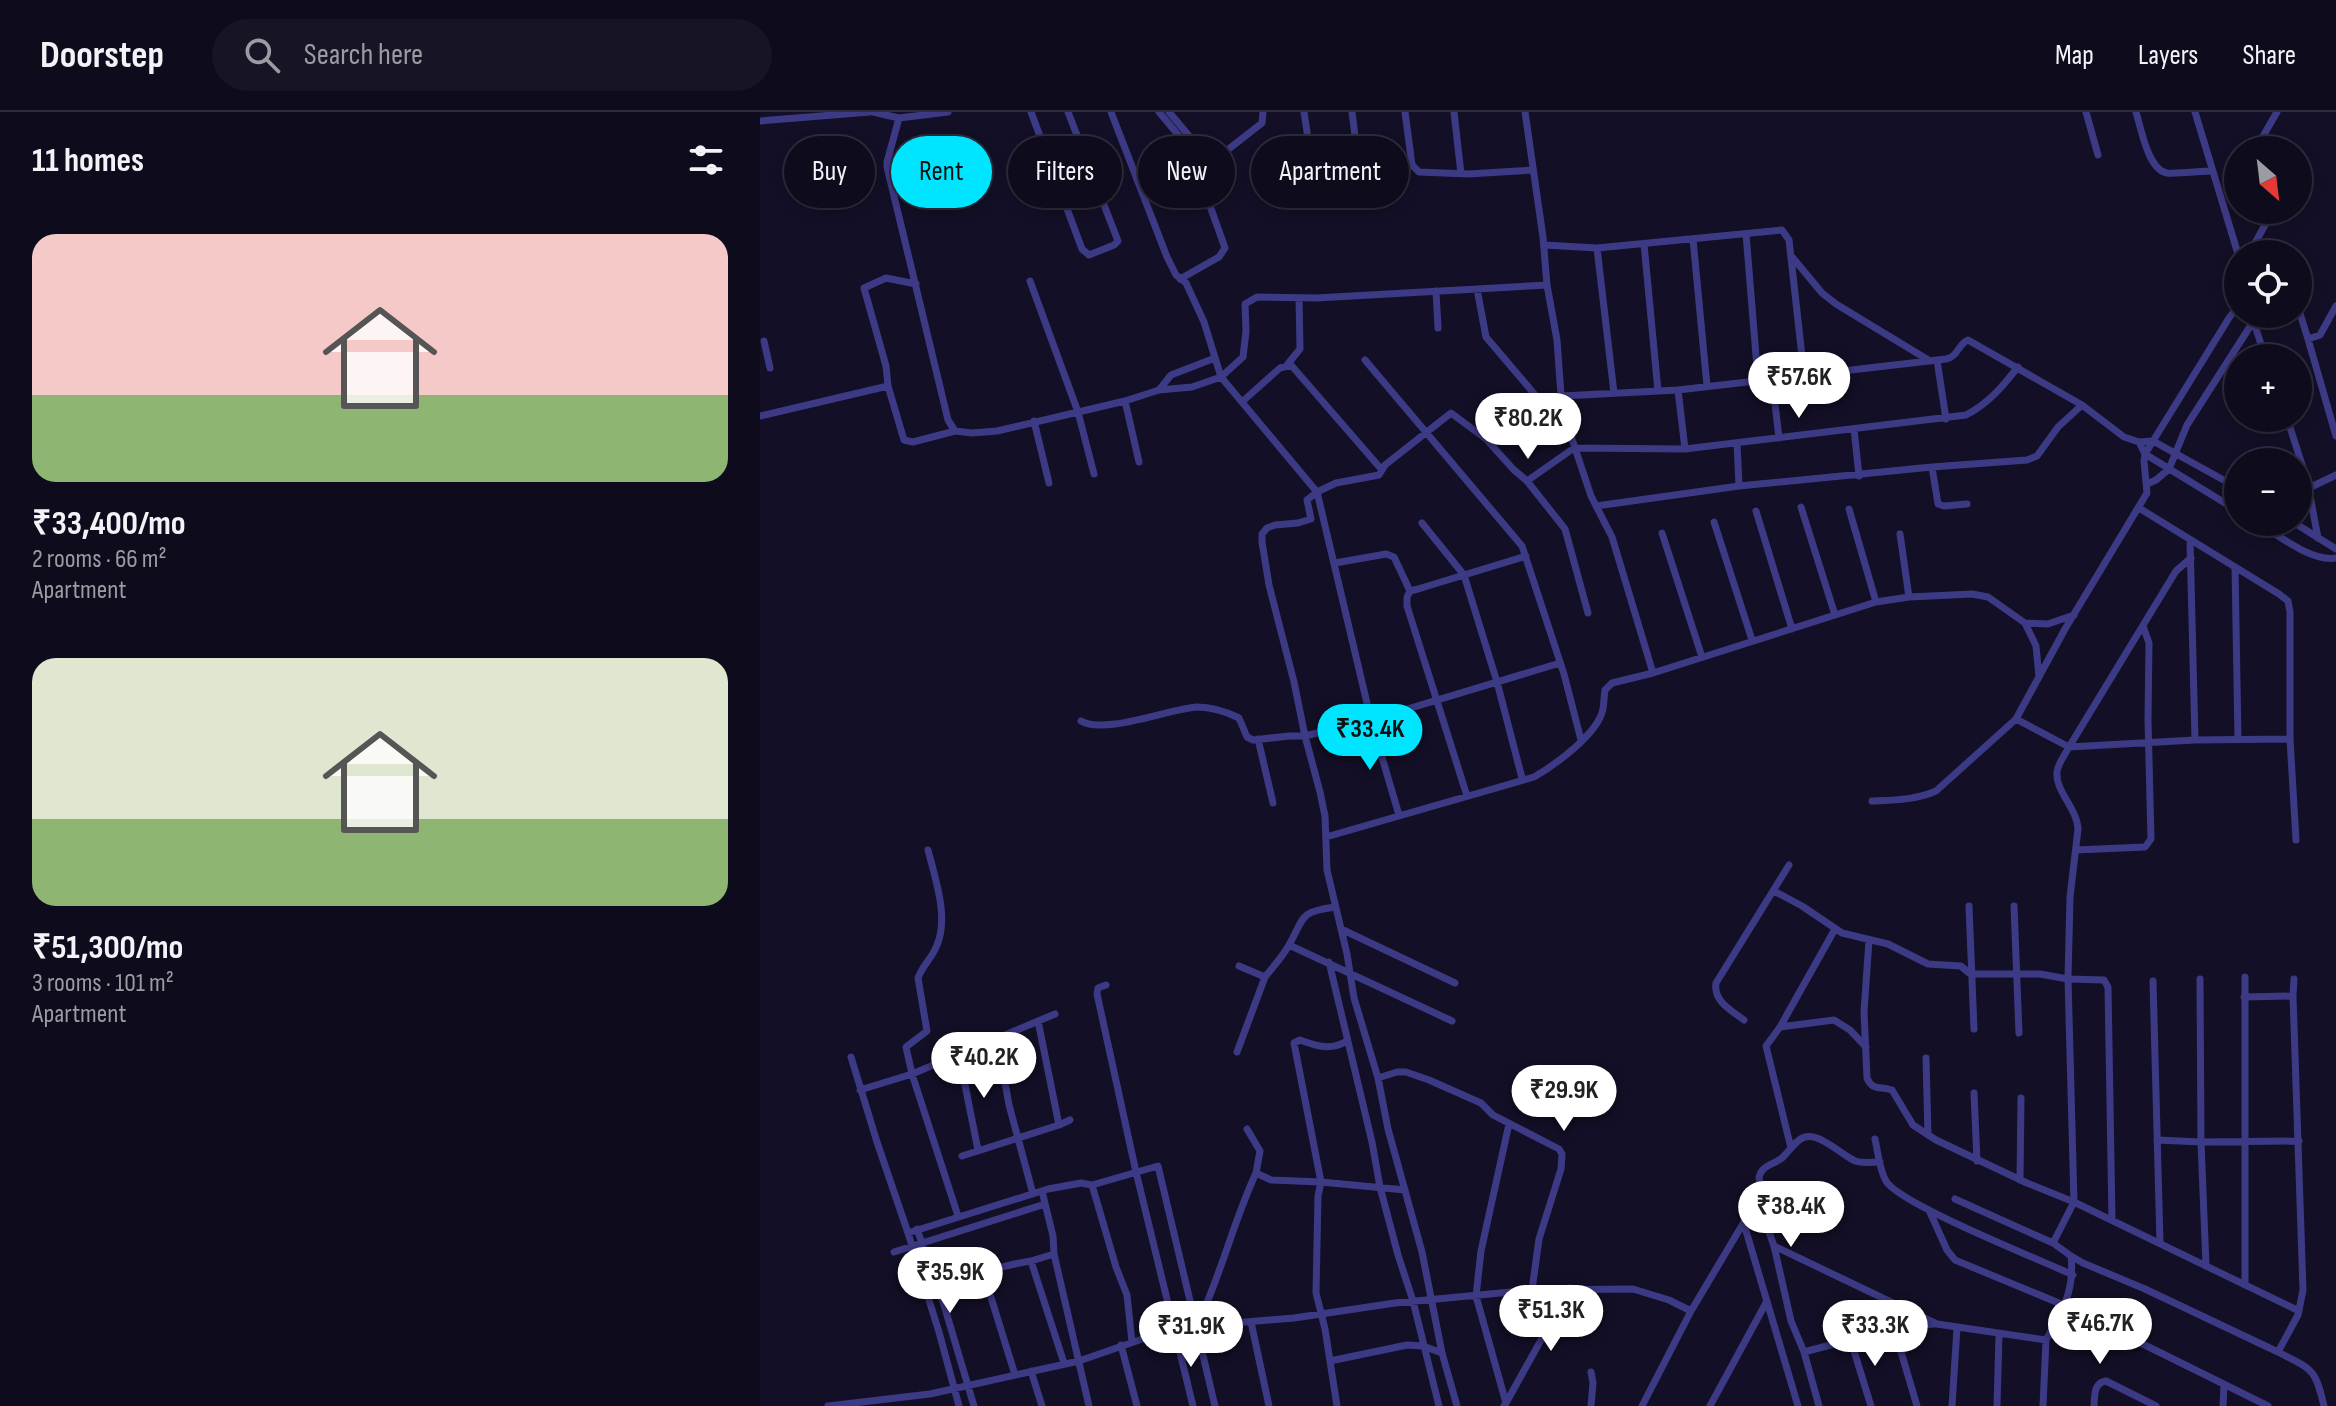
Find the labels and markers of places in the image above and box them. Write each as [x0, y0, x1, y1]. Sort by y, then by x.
pin: ₹57.6K [1734, 352, 1864, 420]
pin: ₹80.2K [1463, 393, 1593, 461]
pin: ₹33.4K [1305, 704, 1435, 772]
pin: ₹40.2K [919, 1032, 1049, 1100]
pin: ₹29.9K [1499, 1065, 1629, 1133]
pin: ₹38.4K [1726, 1181, 1856, 1249]
pin: ₹35.9K [885, 1247, 1015, 1315]
pin: ₹51.3K [1486, 1285, 1616, 1353]
pin: ₹46.7K [2035, 1298, 2165, 1366]
pin: ₹33.3K [1810, 1300, 1940, 1368]
pin: ₹31.9K [1126, 1301, 1256, 1369]

